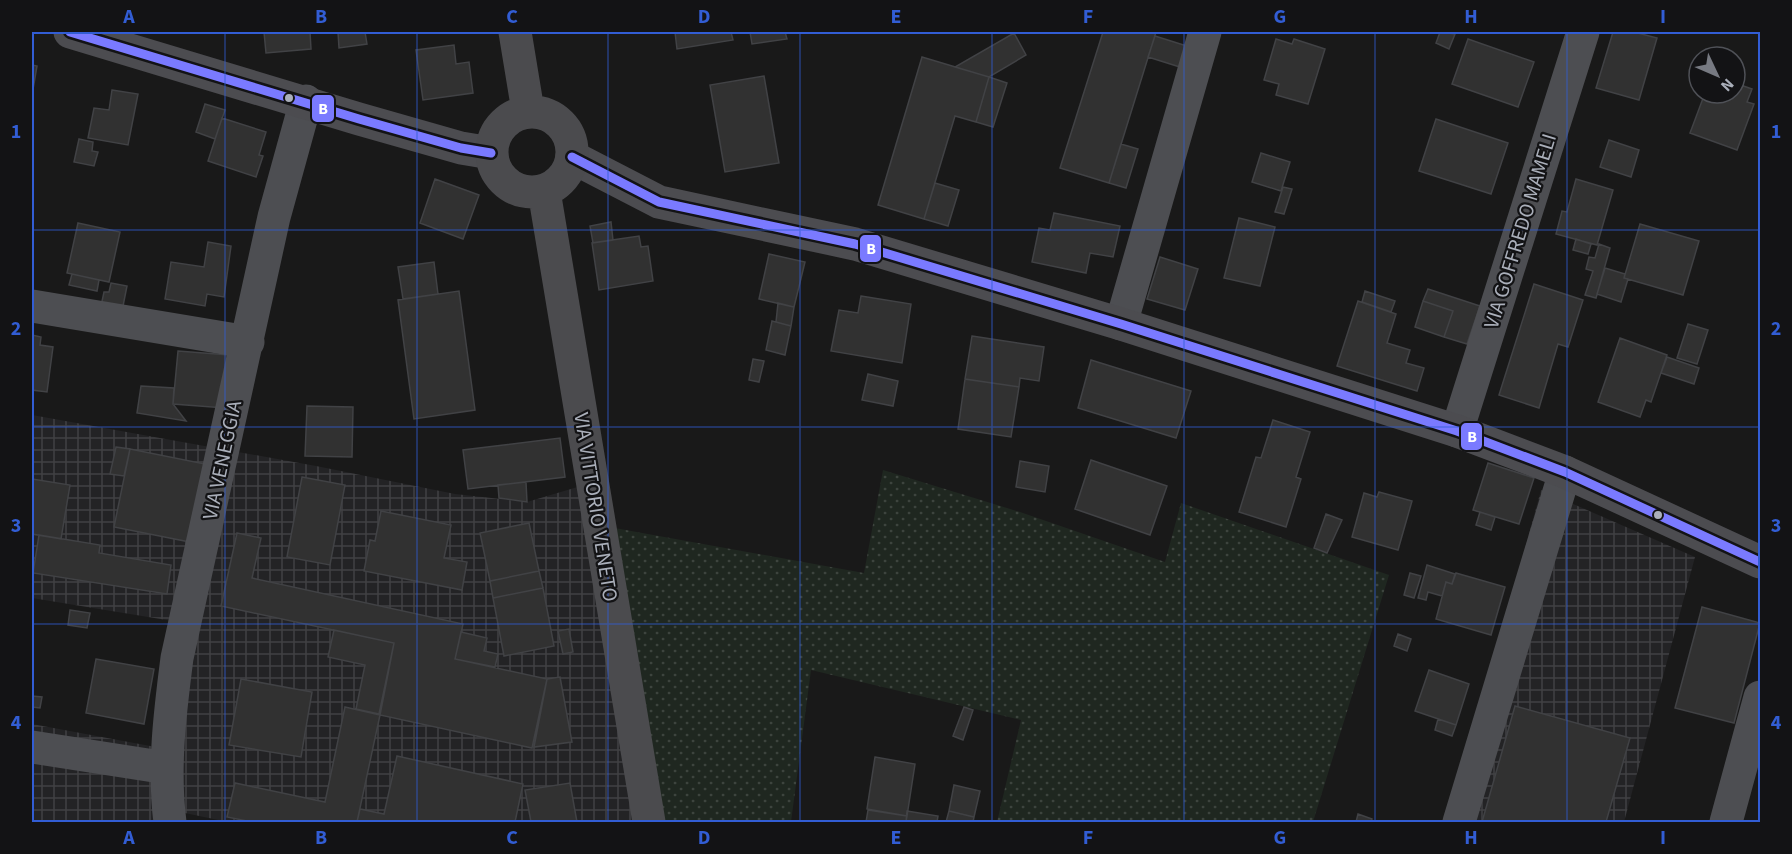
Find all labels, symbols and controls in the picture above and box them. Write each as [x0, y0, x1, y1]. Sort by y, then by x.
text: A [122, 3, 135, 31]
text: B [315, 3, 327, 31]
text: C [506, 3, 518, 31]
text: D [698, 3, 710, 31]
text: E [891, 3, 901, 31]
text: F [1083, 3, 1093, 31]
text: G [1274, 3, 1286, 31]
text: H [1464, 3, 1478, 31]
text: I [1660, 3, 1666, 31]
north arrow [1687, 45, 1747, 105]
text: N [1715, 73, 1739, 96]
unlabelled marker [283, 92, 295, 104]
line badge: B [311, 94, 335, 123]
text: B [318, 98, 328, 120]
text: 1 [11, 118, 21, 146]
text: 1 [1771, 118, 1781, 146]
street label: VIA GOFFREDO MAMELI [1476, 130, 1564, 332]
line badge: B [859, 234, 882, 263]
text: B [866, 238, 876, 260]
text: 2 [11, 315, 21, 343]
text: 2 [1771, 315, 1781, 343]
street label: VIA VENEGGIA [195, 397, 249, 522]
street label: VIA VITTORIO VENETO [566, 410, 626, 604]
line badge: B [1460, 422, 1483, 451]
text: B [1467, 426, 1477, 448]
unlabelled marker [1652, 509, 1664, 521]
text: 3 [11, 512, 21, 540]
text: 3 [1771, 512, 1781, 540]
text: 4 [11, 709, 22, 737]
text: 4 [1771, 709, 1782, 737]
text: A [122, 824, 135, 852]
text: B [315, 824, 327, 852]
text: C [506, 824, 518, 852]
text: D [698, 824, 710, 852]
text: E [891, 824, 901, 852]
text: F [1083, 824, 1093, 852]
text: G [1274, 824, 1286, 852]
text: H [1464, 824, 1478, 852]
text: I [1660, 824, 1666, 852]

